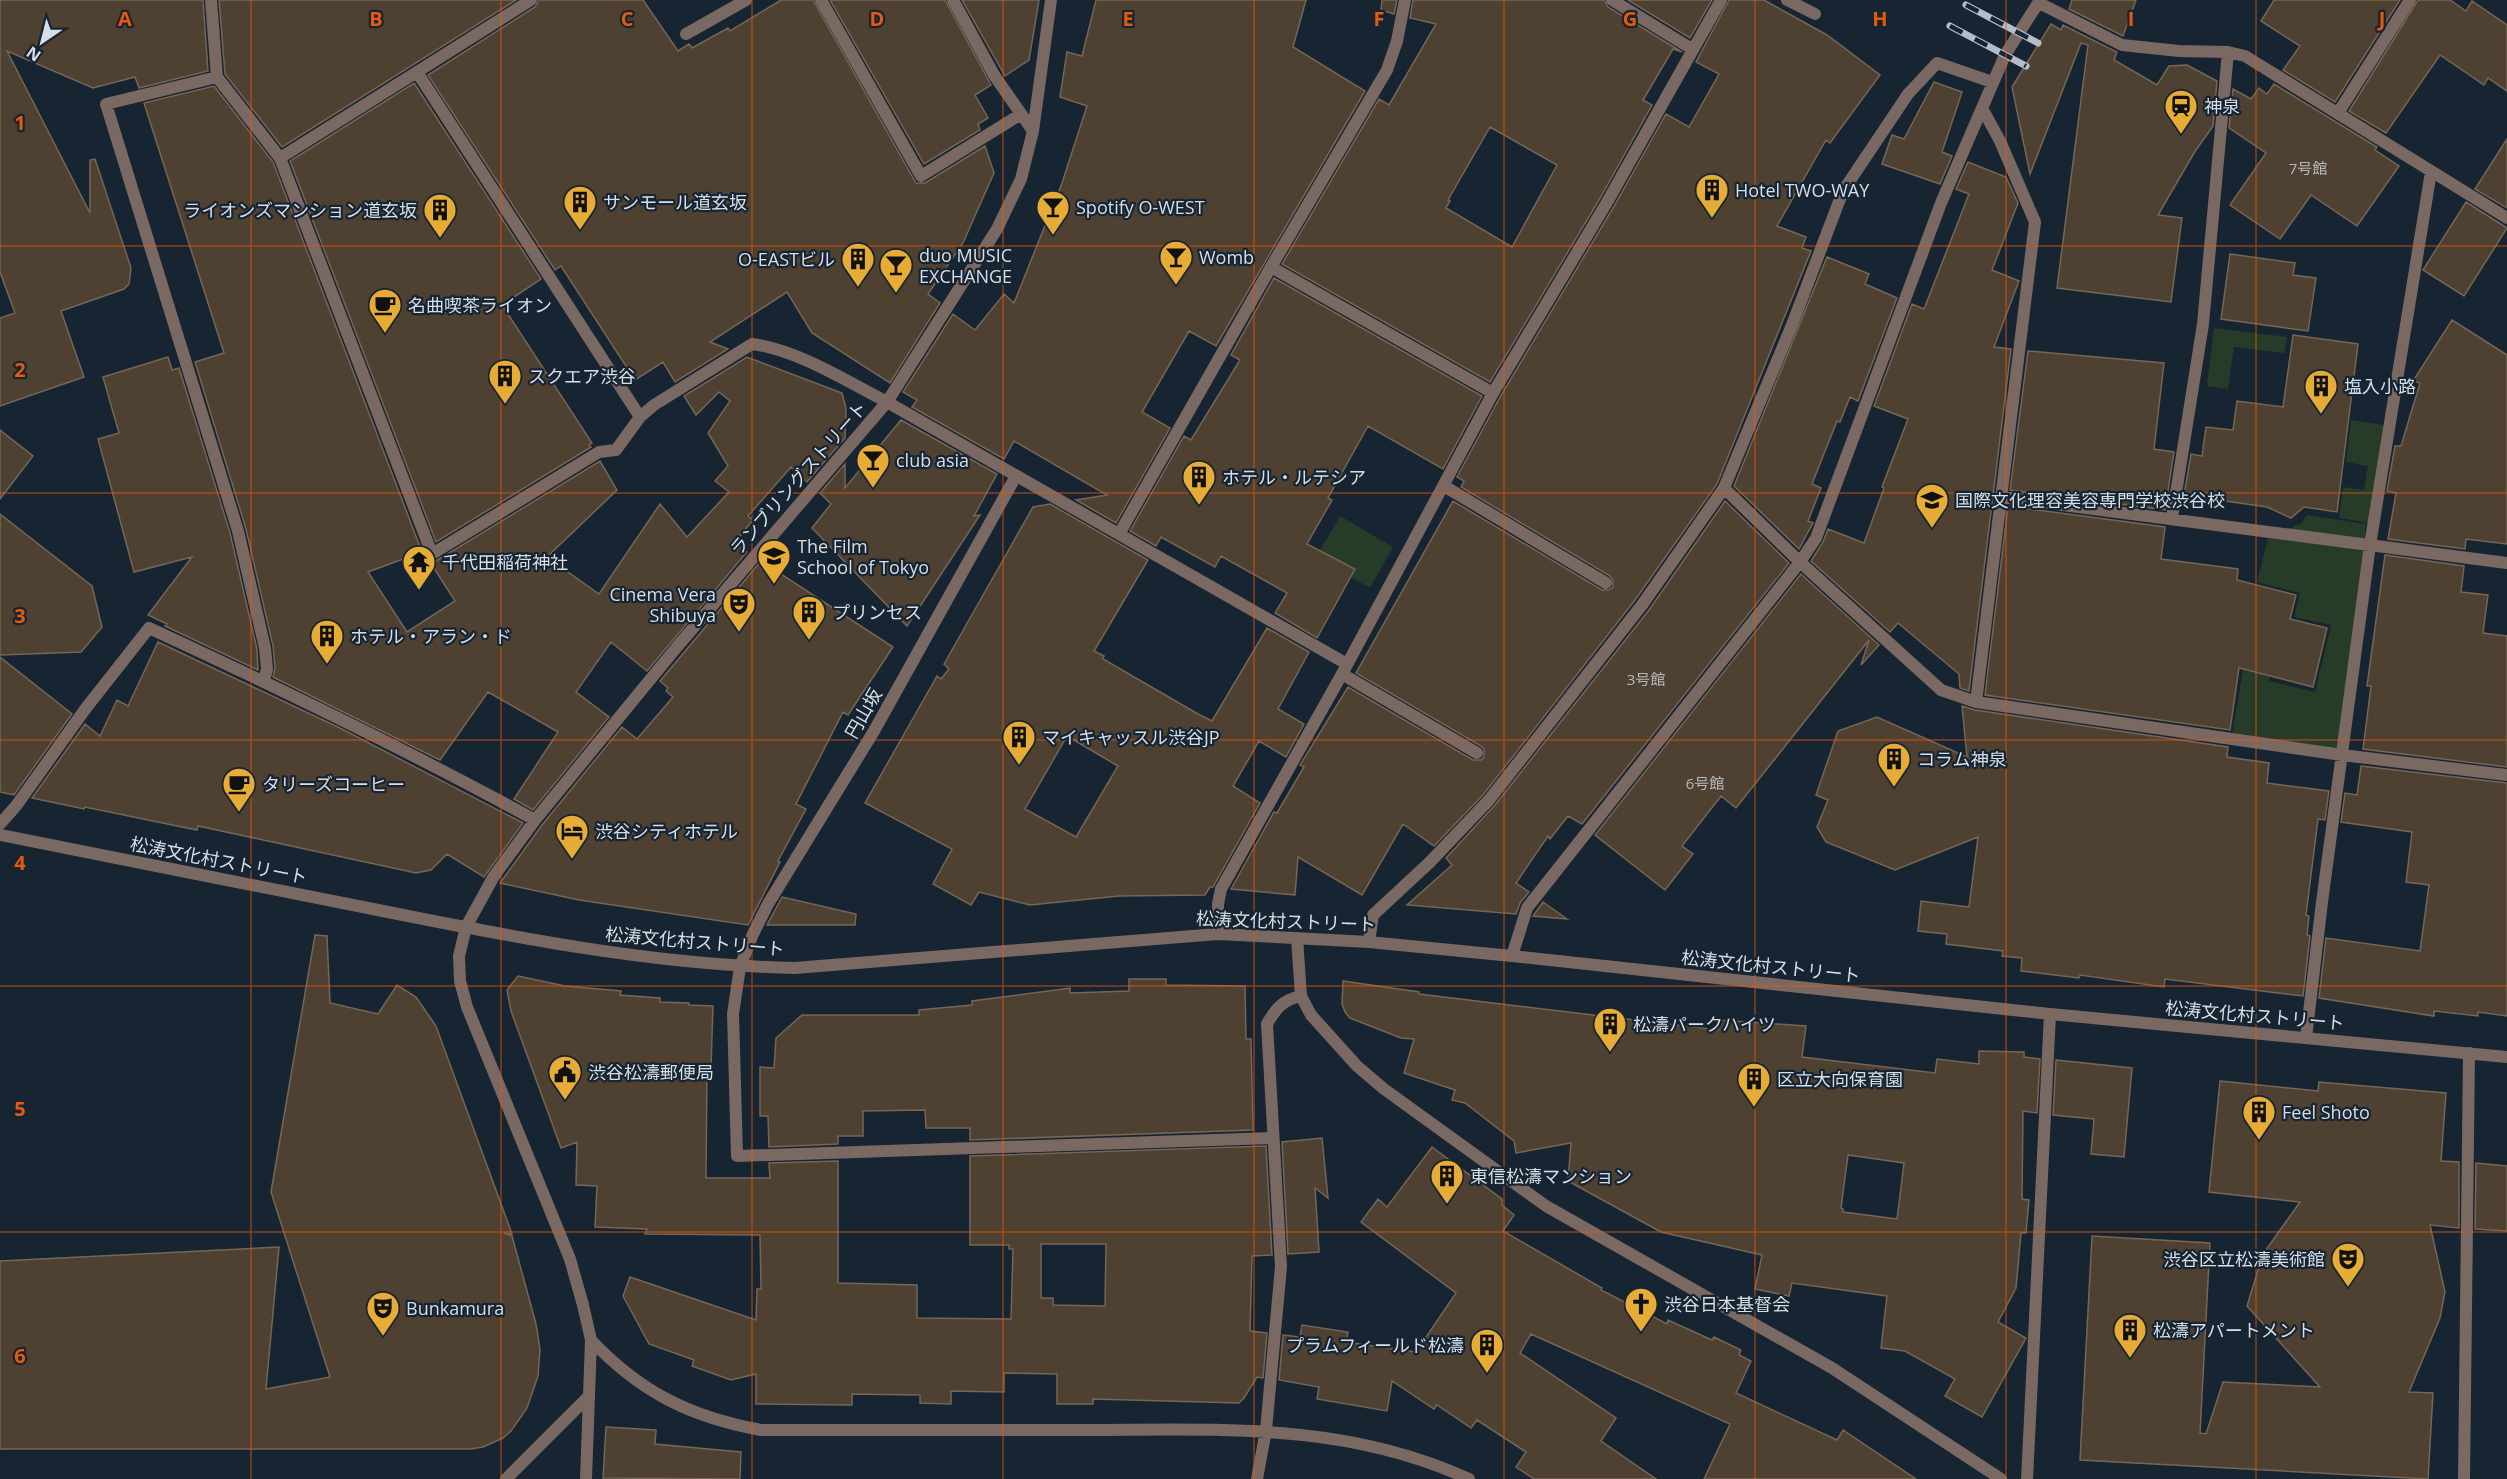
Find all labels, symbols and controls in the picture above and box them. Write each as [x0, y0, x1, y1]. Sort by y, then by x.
text: A [118, 5, 132, 32]
text: B [369, 5, 383, 32]
text: C [621, 5, 634, 32]
text: D [870, 5, 884, 32]
text: E [1122, 5, 1134, 32]
text: F [1374, 5, 1384, 32]
text: G [1623, 5, 1637, 32]
text: H [1872, 5, 1888, 32]
text: I [2128, 5, 2134, 32]
text: J [2377, 5, 2385, 32]
north arrow [12, 12, 72, 72]
text: N [22, 42, 45, 67]
station icon: 神泉 [2163, 88, 2199, 135]
place label: 神泉 [2204, 94, 2240, 118]
text: 1 [14, 109, 26, 136]
house number: 7号館 [2289, 158, 2327, 178]
building icon: Hotel TWO-WAY [1694, 172, 1730, 219]
place label: Hotel TWO-WAY [1735, 178, 1870, 202]
building icon: サンモール道玄坂 [562, 184, 598, 231]
bar icon: Spotify O-WEST [1035, 189, 1071, 236]
place label: サンモール道玄坂 [603, 190, 747, 214]
building icon: ライオンズマンション道玄坂 [422, 192, 458, 239]
place label: Spotify O-WEST [1076, 195, 1205, 219]
place label: ライオンズマンション道玄坂 [183, 198, 417, 222]
bar icon: Womb [1158, 239, 1194, 286]
building icon: O-EASTビル [840, 241, 876, 288]
place label: duo MUSIC EXCHANGE [919, 243, 1012, 288]
place label: Womb [1199, 245, 1254, 269]
place label: O-EASTビル [738, 247, 835, 271]
bar icon: duo MUSIC EXCHANGE [878, 247, 914, 294]
cafe icon: 名曲喫茶ライオン [367, 287, 403, 334]
place label: 名曲喫茶ライオン [408, 293, 552, 317]
text: 2 [14, 356, 26, 383]
building icon: スクエア渋谷 [487, 358, 523, 405]
place label: スクエア渋谷 [528, 364, 636, 388]
building icon: 塩入小路 [2303, 368, 2339, 415]
place label: 塩入小路 [2344, 374, 2416, 398]
street label: ランブリングストリート [724, 396, 872, 560]
bar icon: club asia [855, 442, 891, 489]
place label: club asia [896, 448, 969, 472]
building icon: ホテル・ルテシア [1181, 459, 1217, 506]
place label: ホテル・ルテシア [1222, 465, 1366, 489]
school or university icon: 国際文化理容美容専門学校渋谷校 [1914, 482, 1950, 529]
place label: 国際文化理容美容専門学校渋谷校 [1955, 488, 2225, 512]
place label: The Film School of Tokyo [797, 534, 929, 579]
school or university icon: The Film School of Tokyo [756, 538, 792, 585]
temple icon: 千代田稲荷神社 [401, 544, 437, 591]
place label: 千代田稲荷神社 [442, 550, 568, 574]
place label: Cinema Vera Shibuya [609, 582, 716, 627]
theatre icon: Cinema Vera Shibuya [721, 586, 757, 633]
building icon: プリンセス [791, 594, 827, 641]
place label: プリンセス [832, 600, 922, 624]
text: 3 [14, 602, 26, 629]
building icon: ホテル・アラン・ド [309, 618, 345, 665]
place label: ホテル・アラン・ド [350, 624, 512, 648]
house number: 3号館 [1627, 669, 1665, 689]
street label: 円山坂 [839, 684, 887, 742]
building icon: マイキャッスル渋谷JP [1001, 719, 1037, 766]
place label: マイキャッスル渋谷JP [1042, 725, 1220, 749]
building icon: コラム神泉 [1876, 741, 1912, 788]
place label: コラム神泉 [1917, 747, 2006, 771]
cafe icon: タリーズコーヒー [221, 766, 257, 813]
place label: タリーズコーヒー [262, 772, 405, 796]
house number: 6号館 [1686, 773, 1724, 793]
hotel icon: 渋谷シティホテル [554, 813, 590, 860]
place label: 渋谷シティホテル [595, 819, 738, 843]
street label: 松涛文化村ストリート [128, 831, 310, 889]
text: 4 [14, 849, 26, 876]
street label: 松涛文化村ストリート [1196, 906, 1376, 936]
street label: 松涛文化村ストリート [604, 921, 786, 961]
street label: 松涛文化村ストリート [1680, 945, 1862, 987]
street label: 松涛文化村ストリート [2164, 995, 2346, 1035]
building icon: 松濤パークハイツ [1592, 1006, 1628, 1053]
place label: 松濤パークハイツ [1633, 1012, 1776, 1036]
public building icon: 渋谷松濤郵便局 [547, 1054, 583, 1101]
place label: 渋谷松濤郵便局 [588, 1060, 714, 1084]
building icon: 区立大向保育園 [1736, 1061, 1772, 1108]
place label: 区立大向保育園 [1777, 1067, 1903, 1091]
building icon: Feel Shoto [2241, 1094, 2277, 1141]
text: 5 [14, 1095, 26, 1122]
place label: Feel Shoto [2282, 1100, 2370, 1124]
building icon: 東信松濤マンション [1429, 1158, 1465, 1205]
place label: 東信松濤マンション [1470, 1164, 1632, 1188]
theatre icon: 渋谷区立松濤美術館 [2330, 1241, 2366, 1288]
place label: 渋谷区立松濤美術館 [2163, 1247, 2325, 1271]
church icon: 渋谷日本基督会 [1623, 1286, 1659, 1333]
theatre icon: Bunkamura [365, 1290, 401, 1337]
place label: 渋谷日本基督会 [1664, 1292, 1790, 1316]
place label: Bunkamura [406, 1296, 504, 1320]
building icon: 松濤アパートメント [2112, 1312, 2148, 1359]
place label: 松濤アパートメント [2153, 1318, 2315, 1342]
building icon: プラムフィールド松濤 [1469, 1327, 1505, 1374]
place label: プラムフィールド松濤 [1286, 1333, 1464, 1357]
text: 6 [14, 1342, 26, 1369]

